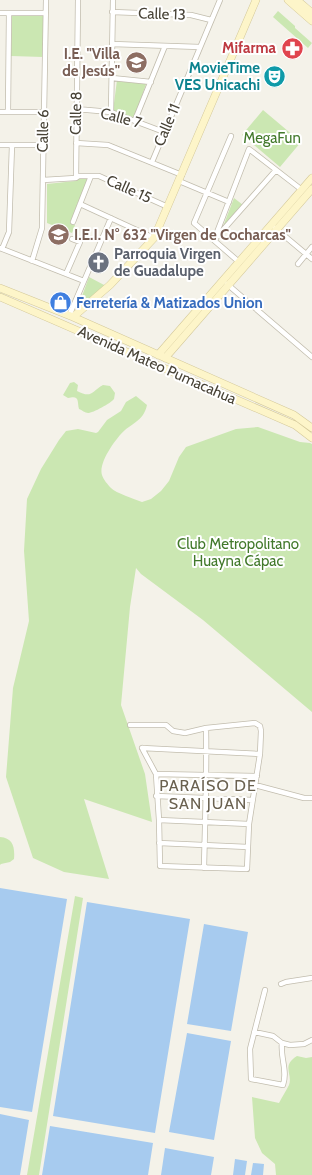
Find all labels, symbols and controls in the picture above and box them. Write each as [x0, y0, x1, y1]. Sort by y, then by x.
street label: Calle 13 [138, 4, 186, 24]
pharmacy icon: Mifarma [279, 35, 305, 61]
place label: Mifarma [222, 39, 277, 57]
place label: I.E. "Villa de Jesús" [62, 45, 121, 80]
school or university icon: I.E. "Villa de Jesús" [123, 50, 149, 76]
place label: MovieTime VES Unicachi [175, 59, 260, 94]
theatre icon: MovieTime VES Unicachi [262, 64, 288, 90]
street label: Calle 8 [67, 91, 85, 135]
street label: Calle 11 [150, 101, 184, 149]
street label: Calle 7 [98, 104, 144, 132]
street label: Calle 6 [34, 109, 52, 153]
park label: MegaFun [243, 129, 301, 147]
street label: Calle 15 [104, 171, 154, 207]
school or university icon: I.E.I. N° 632 "Virgen de Cocharcas" [45, 222, 71, 248]
place label: I.E.I. N° 632 "Virgen de Cocharcas" [74, 226, 291, 244]
place label: Parroquia Virgen de Guadalupe [114, 245, 221, 280]
church icon: Parroquia Virgen de Guadalupe [86, 250, 112, 276]
shop icon: Ferretería & Matizados Union [48, 290, 74, 316]
place label: Ferretería & Matizados Union [76, 294, 263, 312]
street label: Avenida Mateo Pumacahua [75, 322, 240, 408]
park label: Club Metropolitano Huayna Cápac [177, 535, 299, 570]
district label: PARAÍSO DE SAN JUAN [159, 776, 257, 813]

